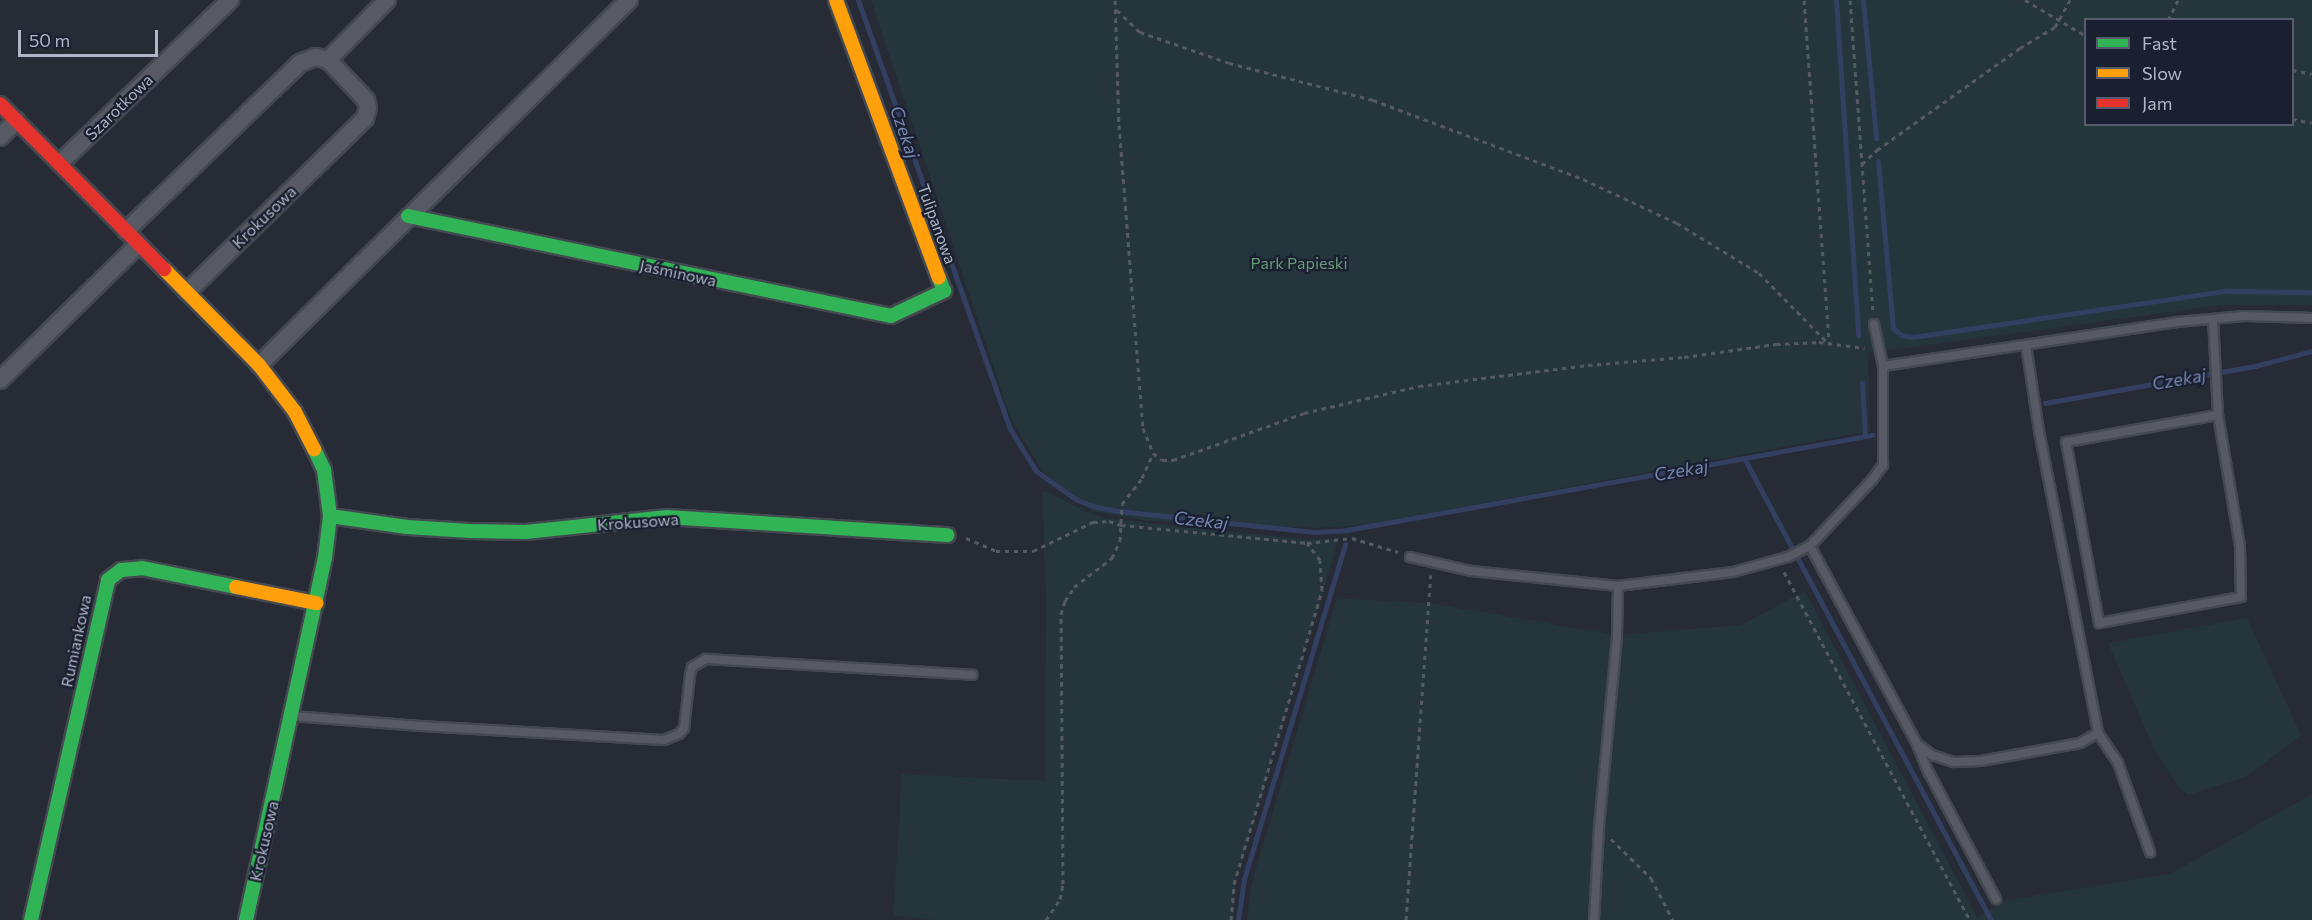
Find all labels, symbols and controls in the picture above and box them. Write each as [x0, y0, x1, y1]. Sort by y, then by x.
scale bar [21, 18, 160, 56]
legend [2084, 18, 2294, 126]
text: 50 m [29, 29, 70, 51]
text: Fast [2142, 32, 2177, 54]
text: Slow [2142, 62, 2182, 84]
street label: Szarotkowa [81, 70, 157, 144]
text: Jam [2142, 92, 2172, 114]
water label: Czekaj [886, 103, 924, 161]
street label: Krokusowa [228, 182, 300, 252]
street label: Tulipanowa [914, 182, 960, 266]
park label: Park Papieski [1250, 253, 1348, 273]
street label: Jaśminowa [638, 256, 718, 290]
water label: Czekaj [2150, 364, 2208, 394]
water label: Czekaj [1652, 455, 1710, 485]
water label: Czekaj [1173, 506, 1229, 534]
street label: Krokusowa [597, 510, 679, 534]
street label: Rumiankowa [57, 593, 95, 689]
street label: Krokusowa [245, 799, 283, 883]

